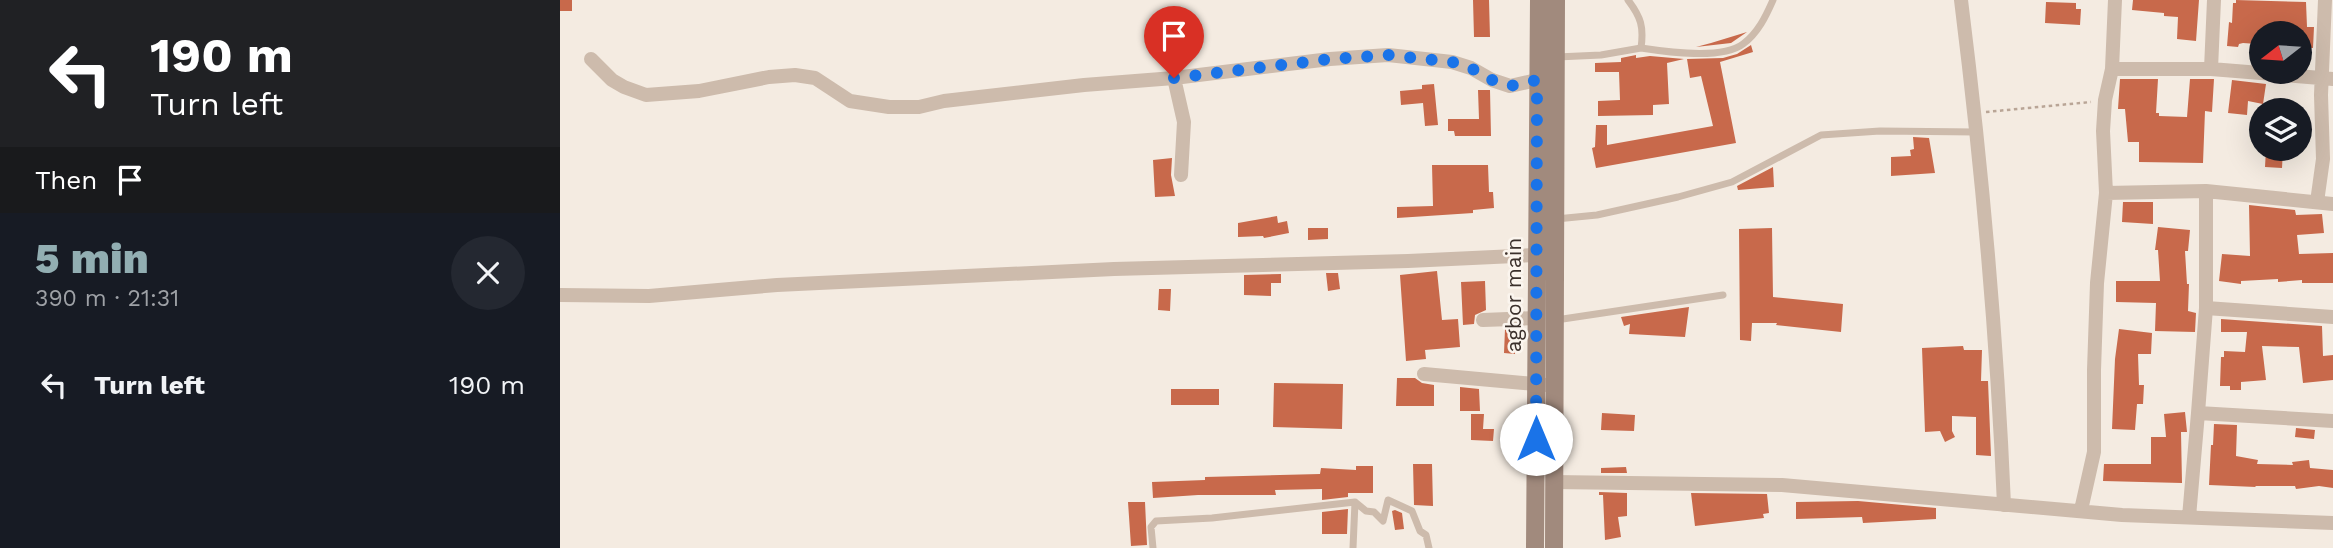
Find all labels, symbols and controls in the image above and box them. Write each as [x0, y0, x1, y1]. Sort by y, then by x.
pin [1144, 6, 1204, 78]
icon: arrive [1155, 17, 1193, 55]
north arrow [2249, 21, 2312, 84]
map controls [2249, 21, 2312, 161]
text: 190 m [150, 26, 293, 84]
icon: left [35, 28, 126, 119]
text: Turn left [150, 85, 283, 123]
button: layers [2249, 98, 2312, 161]
icon: arrive [111, 161, 149, 199]
text: Then [35, 165, 97, 195]
text: 5 min [35, 234, 149, 283]
button: close [451, 236, 525, 310]
street label: agbor main [1501, 238, 1526, 352]
text: 390 m · 21:31 [35, 285, 179, 312]
icon: left [35, 366, 73, 404]
text: Turn left [94, 370, 205, 400]
text: 190 m [449, 370, 525, 400]
position arrow [1499, 402, 1573, 476]

